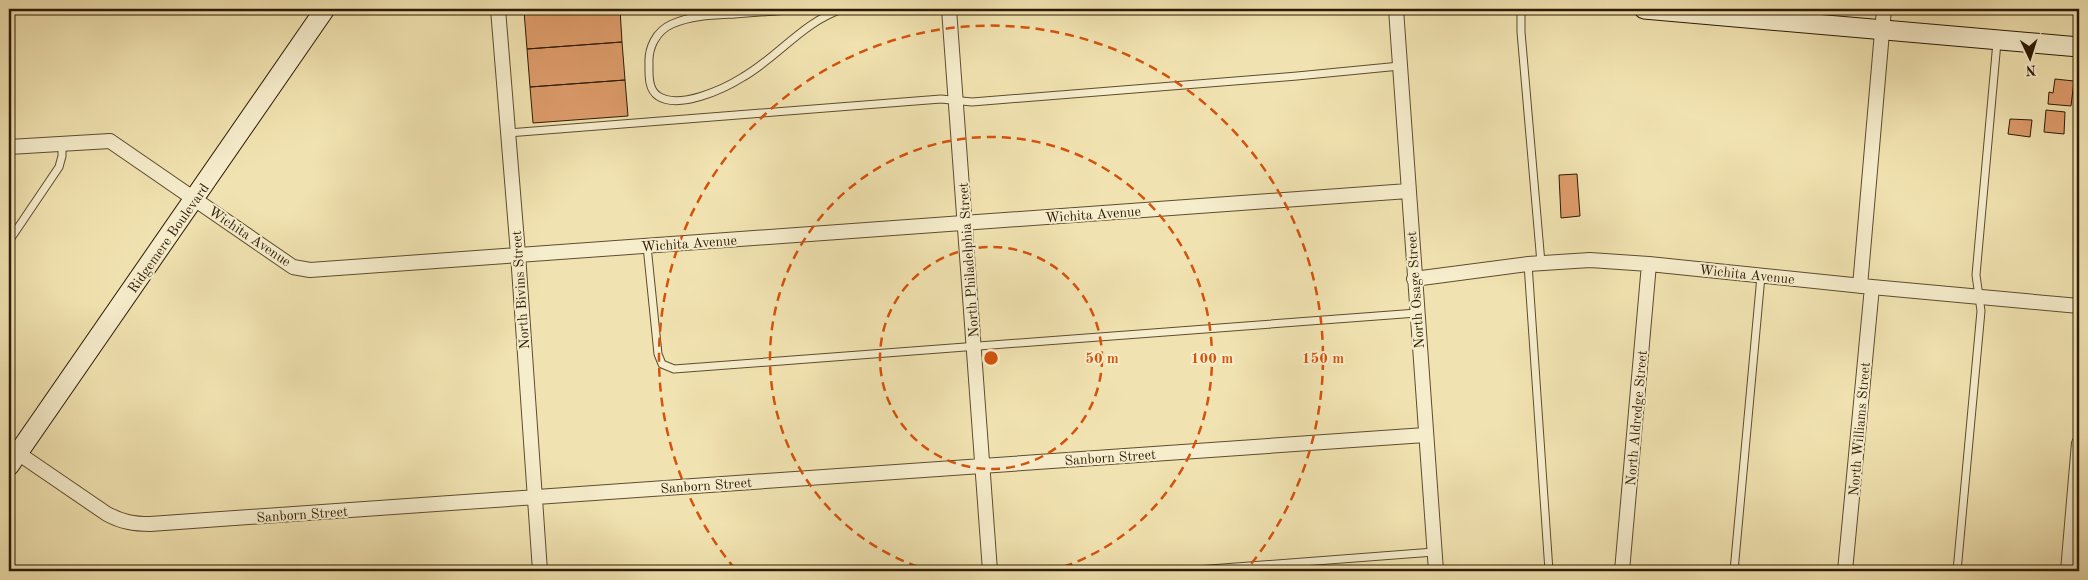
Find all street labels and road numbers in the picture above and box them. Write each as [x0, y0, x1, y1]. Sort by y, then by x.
street label: Ridgemere Boulevard [126, 181, 212, 296]
street label: North Philadelphia Street [957, 182, 981, 338]
street label: Wichita Avenue [206, 204, 293, 269]
street label: Wichita Avenue [1045, 205, 1141, 225]
street label: North Bivins Street [510, 230, 532, 350]
street label: North Osage Street [1405, 231, 1427, 349]
street label: Wichita Avenue [641, 234, 737, 254]
street label: Wichita Avenue [1699, 263, 1795, 287]
street label: North Aldredge Street [1624, 350, 1650, 487]
street label: North Williams Street [1847, 361, 1873, 497]
street label: Sanborn Street [1064, 448, 1156, 468]
street label: Sanborn Street [660, 476, 752, 496]
street label: Sanborn Street [256, 505, 348, 525]

